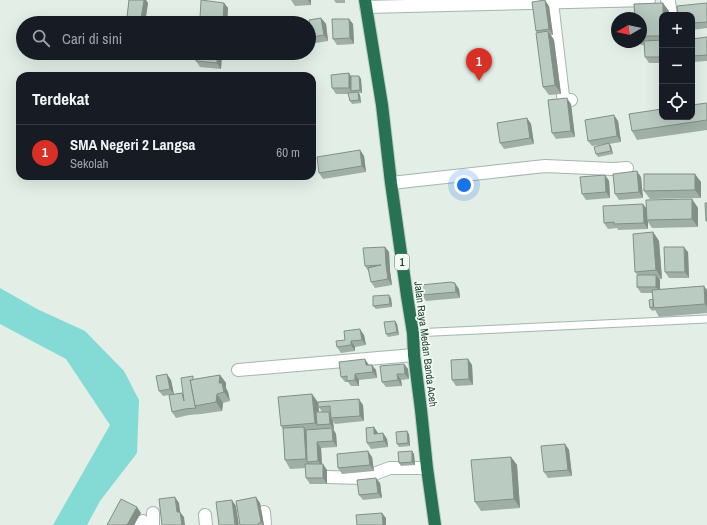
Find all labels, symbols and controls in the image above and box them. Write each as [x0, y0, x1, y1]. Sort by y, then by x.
north arrow [611, 12, 647, 48]
map controls [659, 12, 695, 120]
button: + [659, 12, 695, 48]
search box [16, 16, 316, 60]
icon: search [30, 27, 52, 49]
text: Cari di sini [62, 28, 122, 49]
pin: 1 [466, 48, 492, 81]
button: − [659, 48, 695, 84]
button: locate [659, 84, 695, 120]
text: Terdekat [32, 87, 89, 110]
text: SMA Negeri 2 Langsa [70, 134, 195, 155]
text: 1 [42, 144, 48, 161]
text: 60 m [276, 144, 300, 161]
text: Sekolah [70, 155, 109, 172]
your location [454, 175, 474, 195]
road number: 1 [395, 254, 409, 270]
street label: Jalan Raya Medan Banda Aceh [411, 280, 441, 408]

